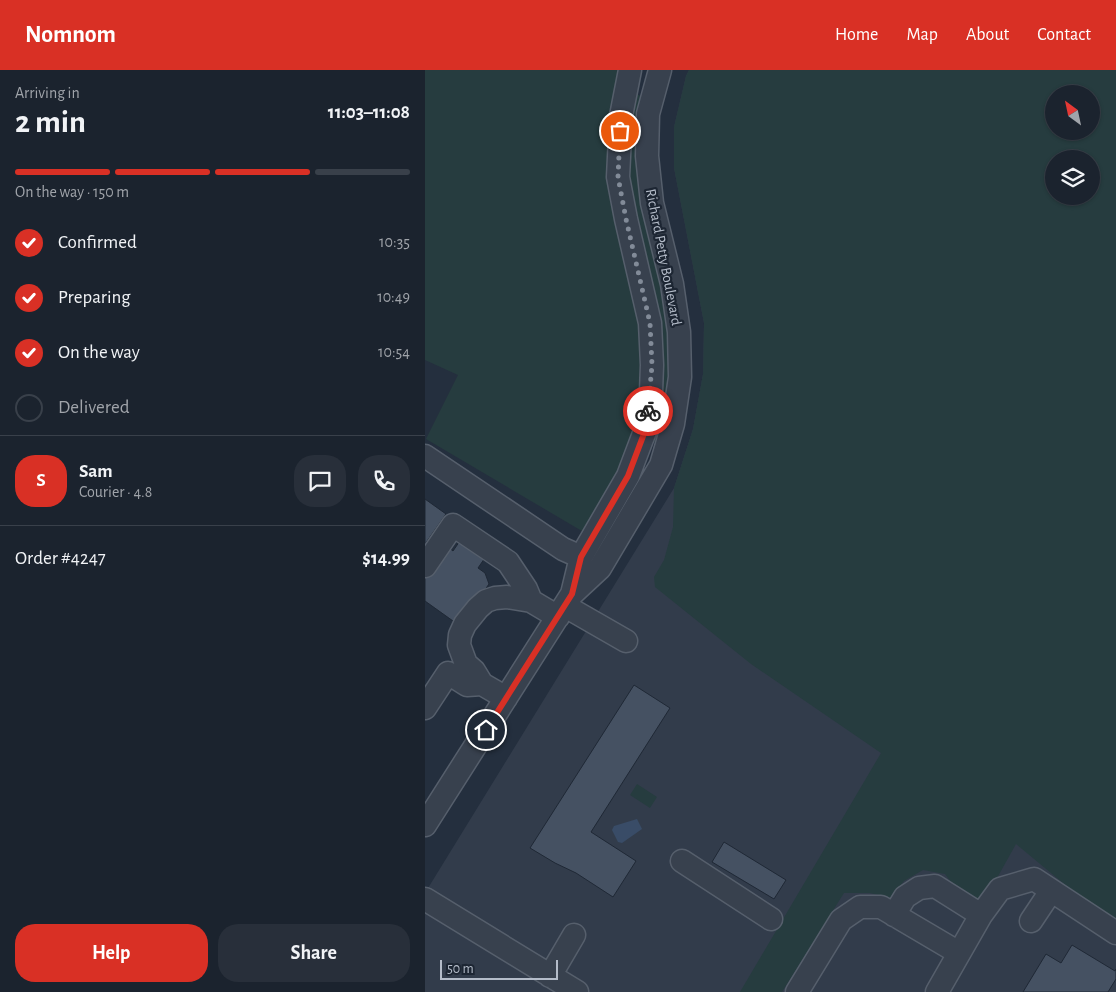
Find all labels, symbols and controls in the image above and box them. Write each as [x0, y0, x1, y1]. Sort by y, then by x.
text: Nomnom [25, 23, 116, 47]
text: Home [835, 26, 878, 44]
text: Map [906, 26, 938, 44]
text: About [966, 26, 1009, 44]
text: Contact [1037, 26, 1091, 44]
text: Arriving in [15, 85, 80, 101]
north arrow [1045, 85, 1100, 140]
map controls [1045, 85, 1100, 205]
text: 11:03–11:08 [328, 103, 410, 122]
text: 2 min [15, 106, 86, 138]
pin [599, 110, 641, 152]
icon: bag [606, 117, 634, 145]
button: layers [1045, 150, 1100, 205]
text: On the way · 150 m [15, 184, 129, 200]
street label: Richard Petty Boulevard [643, 187, 684, 327]
icon: check [15, 229, 43, 257]
text: Confirmed [58, 233, 137, 252]
text: 10:35 [379, 234, 410, 250]
icon: check [15, 284, 43, 312]
text: Preparing [58, 288, 131, 307]
text: 10:49 [377, 289, 410, 305]
icon: check [15, 339, 43, 367]
text: On the way [58, 343, 140, 362]
text: 10:54 [378, 344, 410, 360]
courier [623, 386, 673, 436]
icon: bike [634, 397, 662, 425]
text: Delivered [58, 398, 130, 417]
button: chat [294, 455, 346, 507]
button: phone [358, 455, 410, 507]
text: Sam [79, 462, 113, 481]
text: S [36, 471, 46, 490]
text: Courier · 4.8 [79, 484, 152, 500]
text: Order #4247 [15, 549, 106, 568]
text: $14.99 [362, 549, 410, 568]
pin [465, 709, 507, 751]
icon: home [472, 716, 500, 744]
button: Help [15, 924, 208, 982]
button: Share [218, 924, 410, 982]
scale bar [440, 957, 557, 980]
text: 50 m [447, 962, 474, 976]

